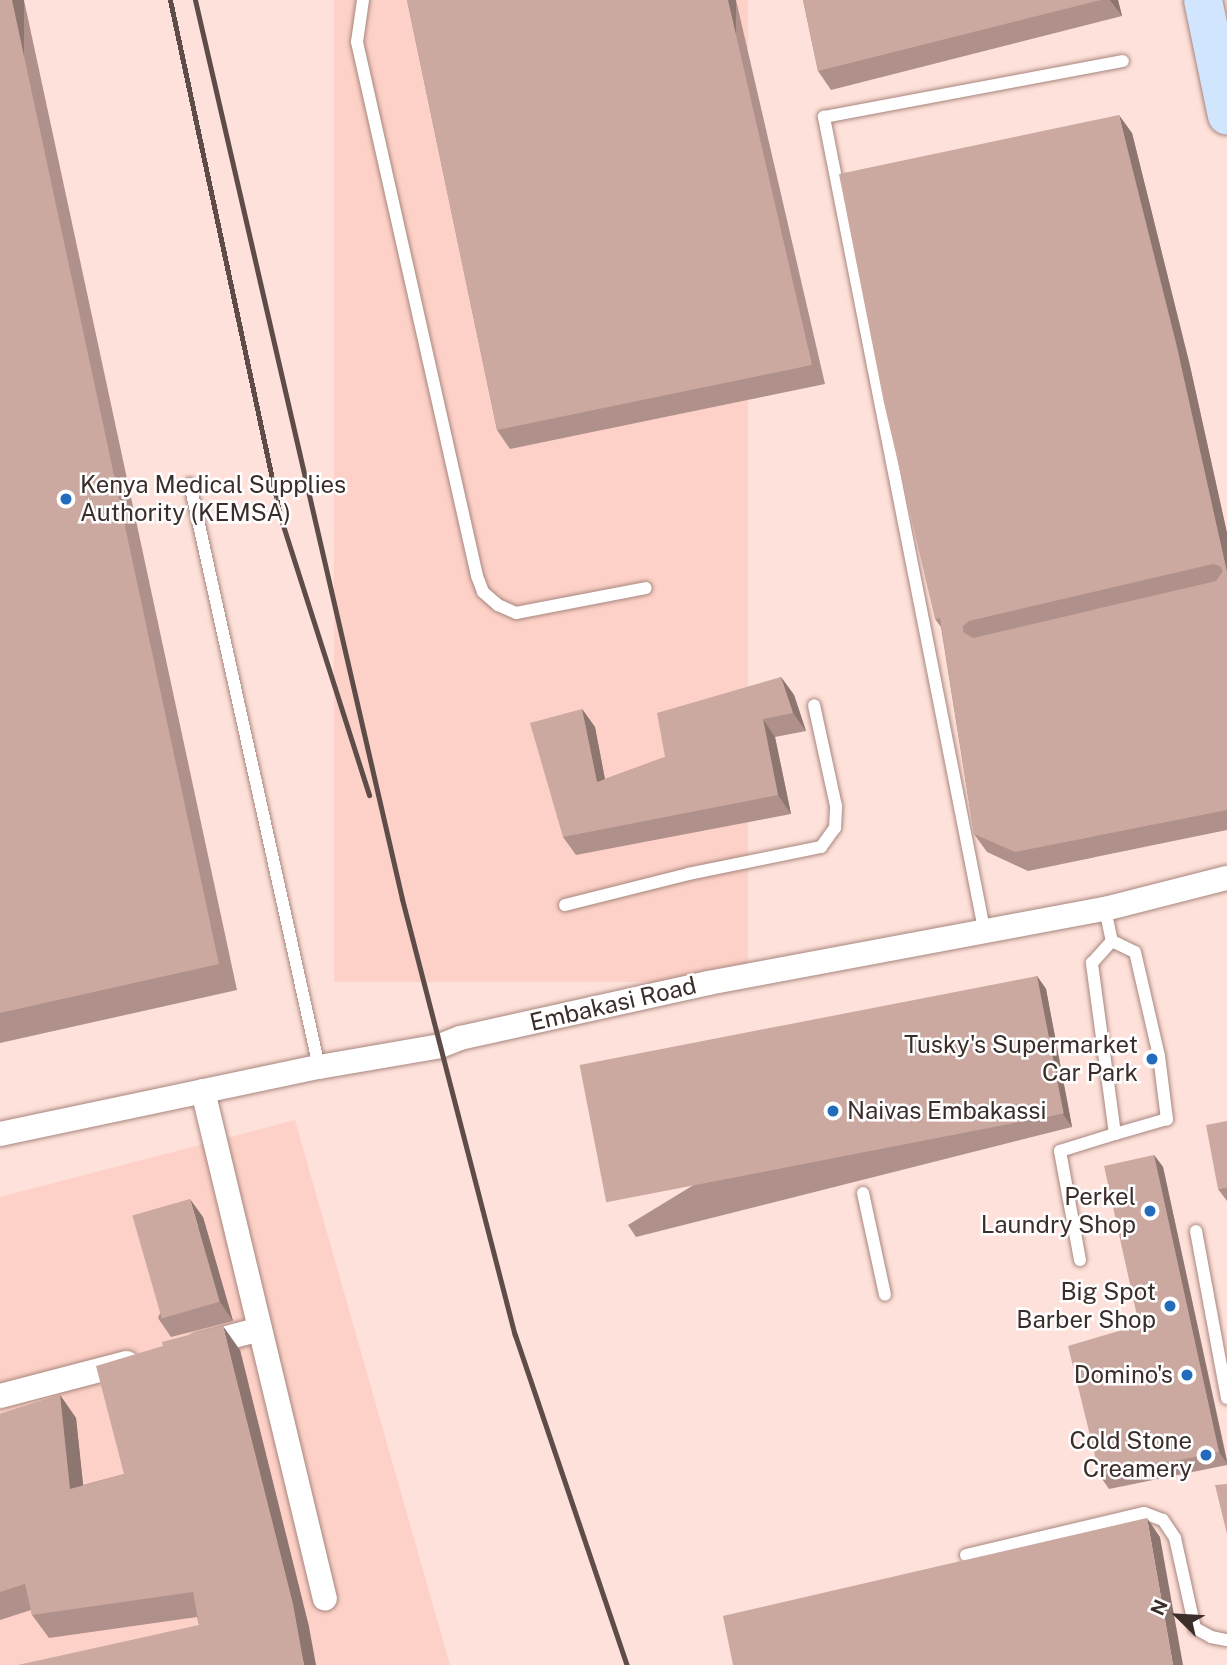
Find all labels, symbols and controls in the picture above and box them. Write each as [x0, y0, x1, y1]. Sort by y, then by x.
place label: Kenya Medical Supplies Authority (KEMSA) [80, 471, 346, 527]
marker: Kenya Medical Supplies Authority (KEMSA) [58, 491, 74, 507]
street label: Embakasi Road [527, 971, 699, 1037]
place label: Tusky's Supermarket Car Park [904, 1031, 1138, 1087]
marker: Tusky's Supermarket Car Park [1144, 1051, 1160, 1067]
place label: Naivas Embakassi [847, 1097, 1046, 1125]
marker: Naivas Embakassi [825, 1103, 841, 1119]
place label: Perkel Laundry Shop [981, 1183, 1136, 1239]
marker: Perkel Laundry Shop [1142, 1203, 1158, 1219]
place label: Big Spot Barber Shop [1016, 1278, 1156, 1334]
marker: Big Spot Barber Shop [1162, 1298, 1178, 1314]
place label: Domino's [1074, 1361, 1173, 1389]
marker: Domino's [1179, 1367, 1195, 1383]
place label: Cold Stone Creamery [1069, 1427, 1192, 1483]
marker: Cold Stone Creamery [1198, 1447, 1214, 1463]
north arrow [1143, 1581, 1213, 1651]
text: N [1146, 1596, 1172, 1619]

